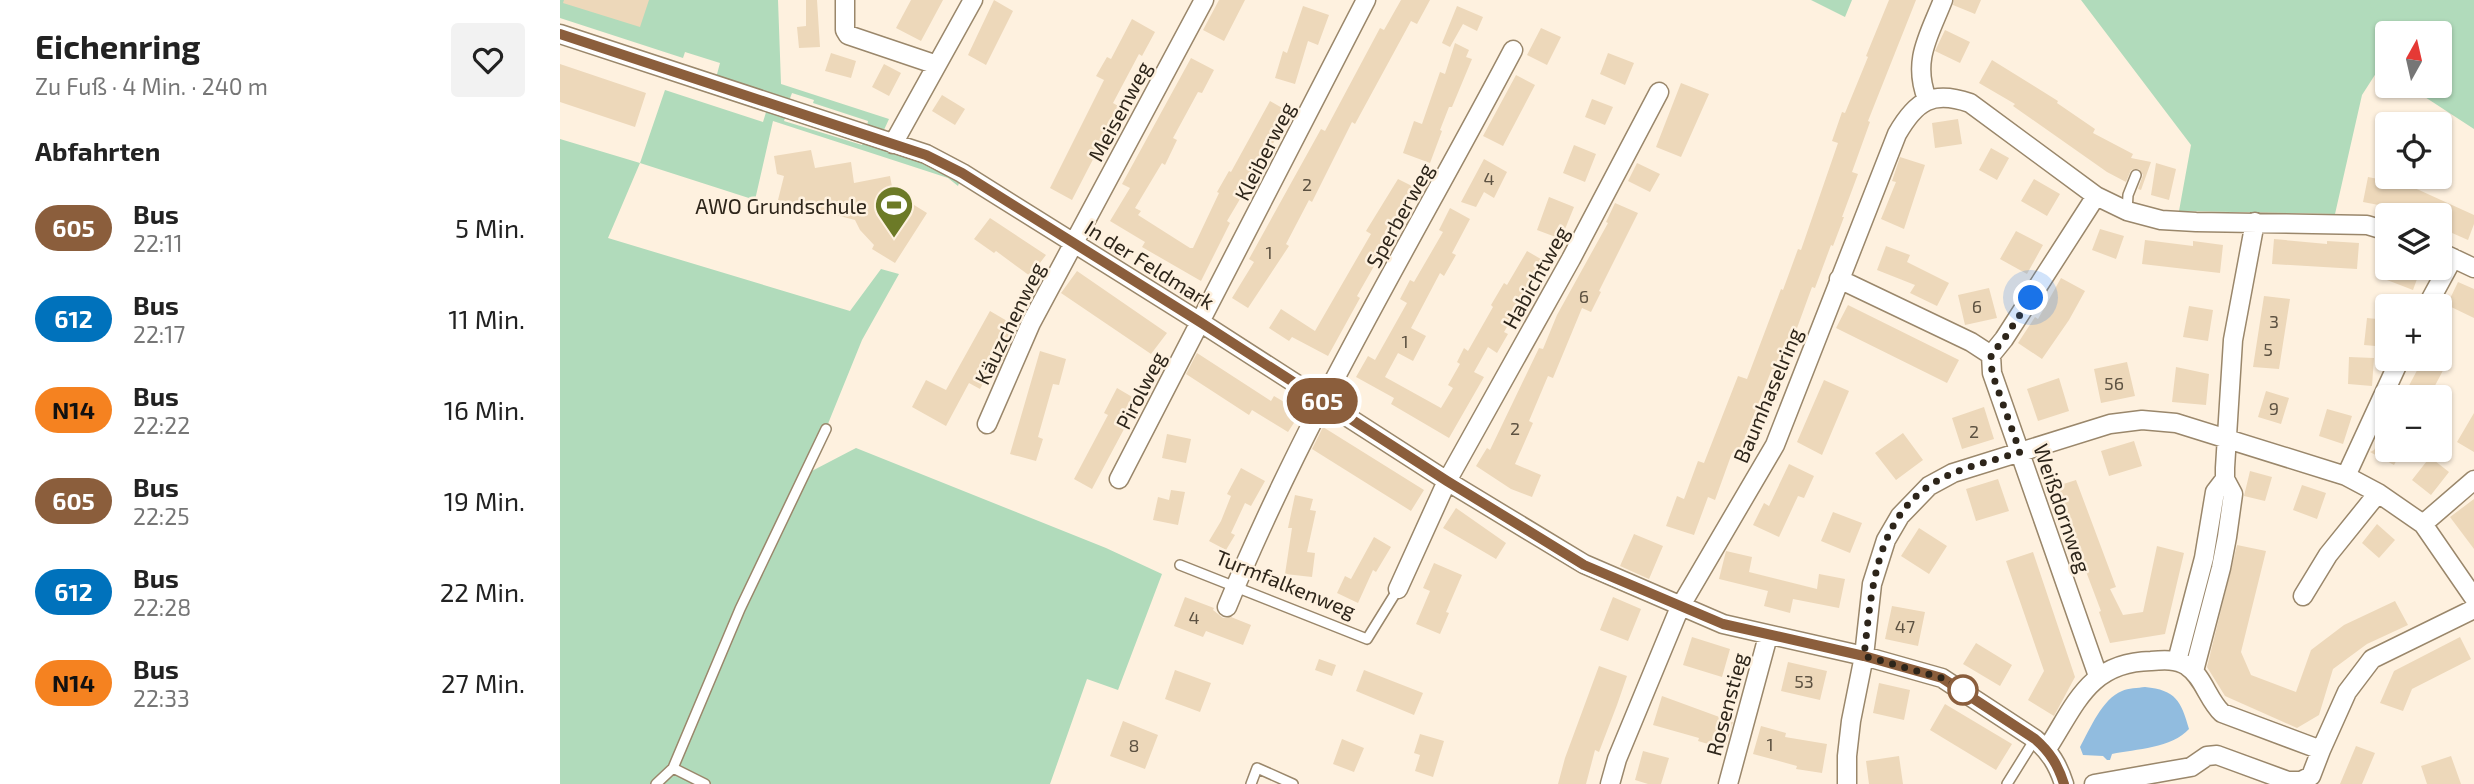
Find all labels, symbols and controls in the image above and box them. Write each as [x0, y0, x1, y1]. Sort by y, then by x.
north arrow [2375, 21, 2452, 98]
map controls [2375, 21, 2452, 462]
button: heart [451, 23, 525, 97]
text: Eichenring [35, 26, 200, 66]
street label: Meisenweg [1082, 57, 1156, 165]
text: Zu Fuß · 4 Min. · 240 m [35, 72, 268, 100]
street label: Kleiberweg [1229, 97, 1300, 204]
button: locate [2375, 112, 2452, 189]
text: Abfahrten [35, 135, 160, 166]
street label: Sperberweg [1360, 158, 1438, 272]
house number: 4 [1483, 167, 1495, 189]
house number: 2 [1302, 173, 1312, 195]
sports icon: AWO Grundschule [873, 184, 915, 239]
place label: AWO Grundschule [695, 193, 867, 218]
text: Bus [133, 198, 179, 229]
button: layers [2375, 203, 2452, 280]
text: 5 Min. [455, 212, 525, 243]
text: 605 [52, 213, 95, 242]
street label: In der Feldmark [1081, 214, 1220, 314]
street label: Habichtweg [1497, 221, 1574, 333]
text: 22:11 [133, 229, 183, 257]
house number: 1 [1265, 241, 1273, 263]
street label: Käuzchenweg [969, 258, 1049, 388]
your location [2013, 280, 2048, 315]
house number: 6 [1579, 285, 1589, 307]
text: Bus [133, 289, 179, 320]
button: + [2375, 294, 2452, 371]
house number: 6 [1972, 295, 1982, 317]
text: 11 Min. [448, 303, 525, 334]
text: 612 [54, 304, 93, 333]
house number: 3 [2269, 310, 2279, 332]
text: 22:17 [133, 320, 185, 348]
street label: Baumhaselring [1727, 323, 1807, 466]
house number: 1 [1401, 330, 1409, 352]
house number: 5 [2263, 338, 2273, 360]
street label: Pirolweg [1110, 347, 1170, 433]
house number: 56 [2104, 372, 2124, 394]
line badge: 605 [1282, 378, 1362, 424]
text: Bus [133, 380, 179, 411]
button: − [2375, 385, 2452, 462]
text: 605 [1301, 386, 1343, 415]
text: 16 Min. [444, 394, 525, 425]
text: N14 [52, 395, 95, 424]
house number: 9 [2269, 397, 2279, 419]
text: 22:22 [133, 411, 190, 439]
house number: 2 [1510, 417, 1520, 439]
house number: 2 [1969, 420, 1979, 442]
street label: Weißdornweg [2029, 440, 2097, 576]
text: Bus [133, 471, 179, 502]
text: 19 Min. [444, 485, 525, 516]
text: 605 [52, 486, 95, 515]
text: 22:25 [133, 502, 190, 530]
street label: Turmfalkenweg [1212, 544, 1360, 623]
text: Bus [133, 562, 179, 593]
text: 22 Min. [440, 576, 525, 607]
text: 612 [54, 577, 93, 606]
text: 22:28 [133, 593, 191, 621]
house number: 4 [1188, 606, 1200, 628]
house number: 47 [1895, 615, 1915, 637]
street label: Rosenstieg [1700, 649, 1752, 758]
text: Bus [133, 653, 179, 684]
text: 27 Min. [441, 667, 525, 698]
text: N14 [52, 668, 95, 697]
house number: 53 [1794, 670, 1814, 692]
unlabelled marker [1948, 675, 1978, 705]
text: 22:33 [133, 684, 190, 712]
house number: 1 [1766, 733, 1774, 755]
house number: 8 [1129, 734, 1139, 756]

